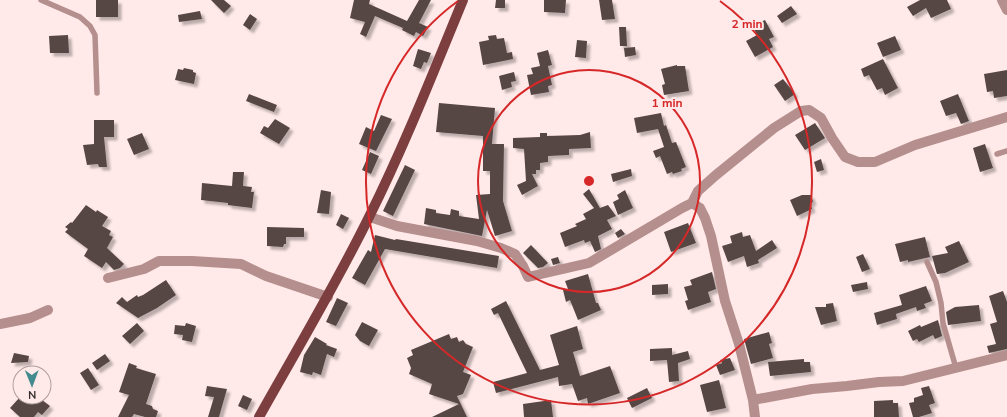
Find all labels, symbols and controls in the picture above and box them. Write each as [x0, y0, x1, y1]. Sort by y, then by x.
text: 2 min [731, 16, 763, 32]
text: 1 min [651, 95, 683, 111]
centre of rings [582, 174, 596, 188]
north arrow [12, 365, 52, 405]
text: N [28, 387, 36, 402]

